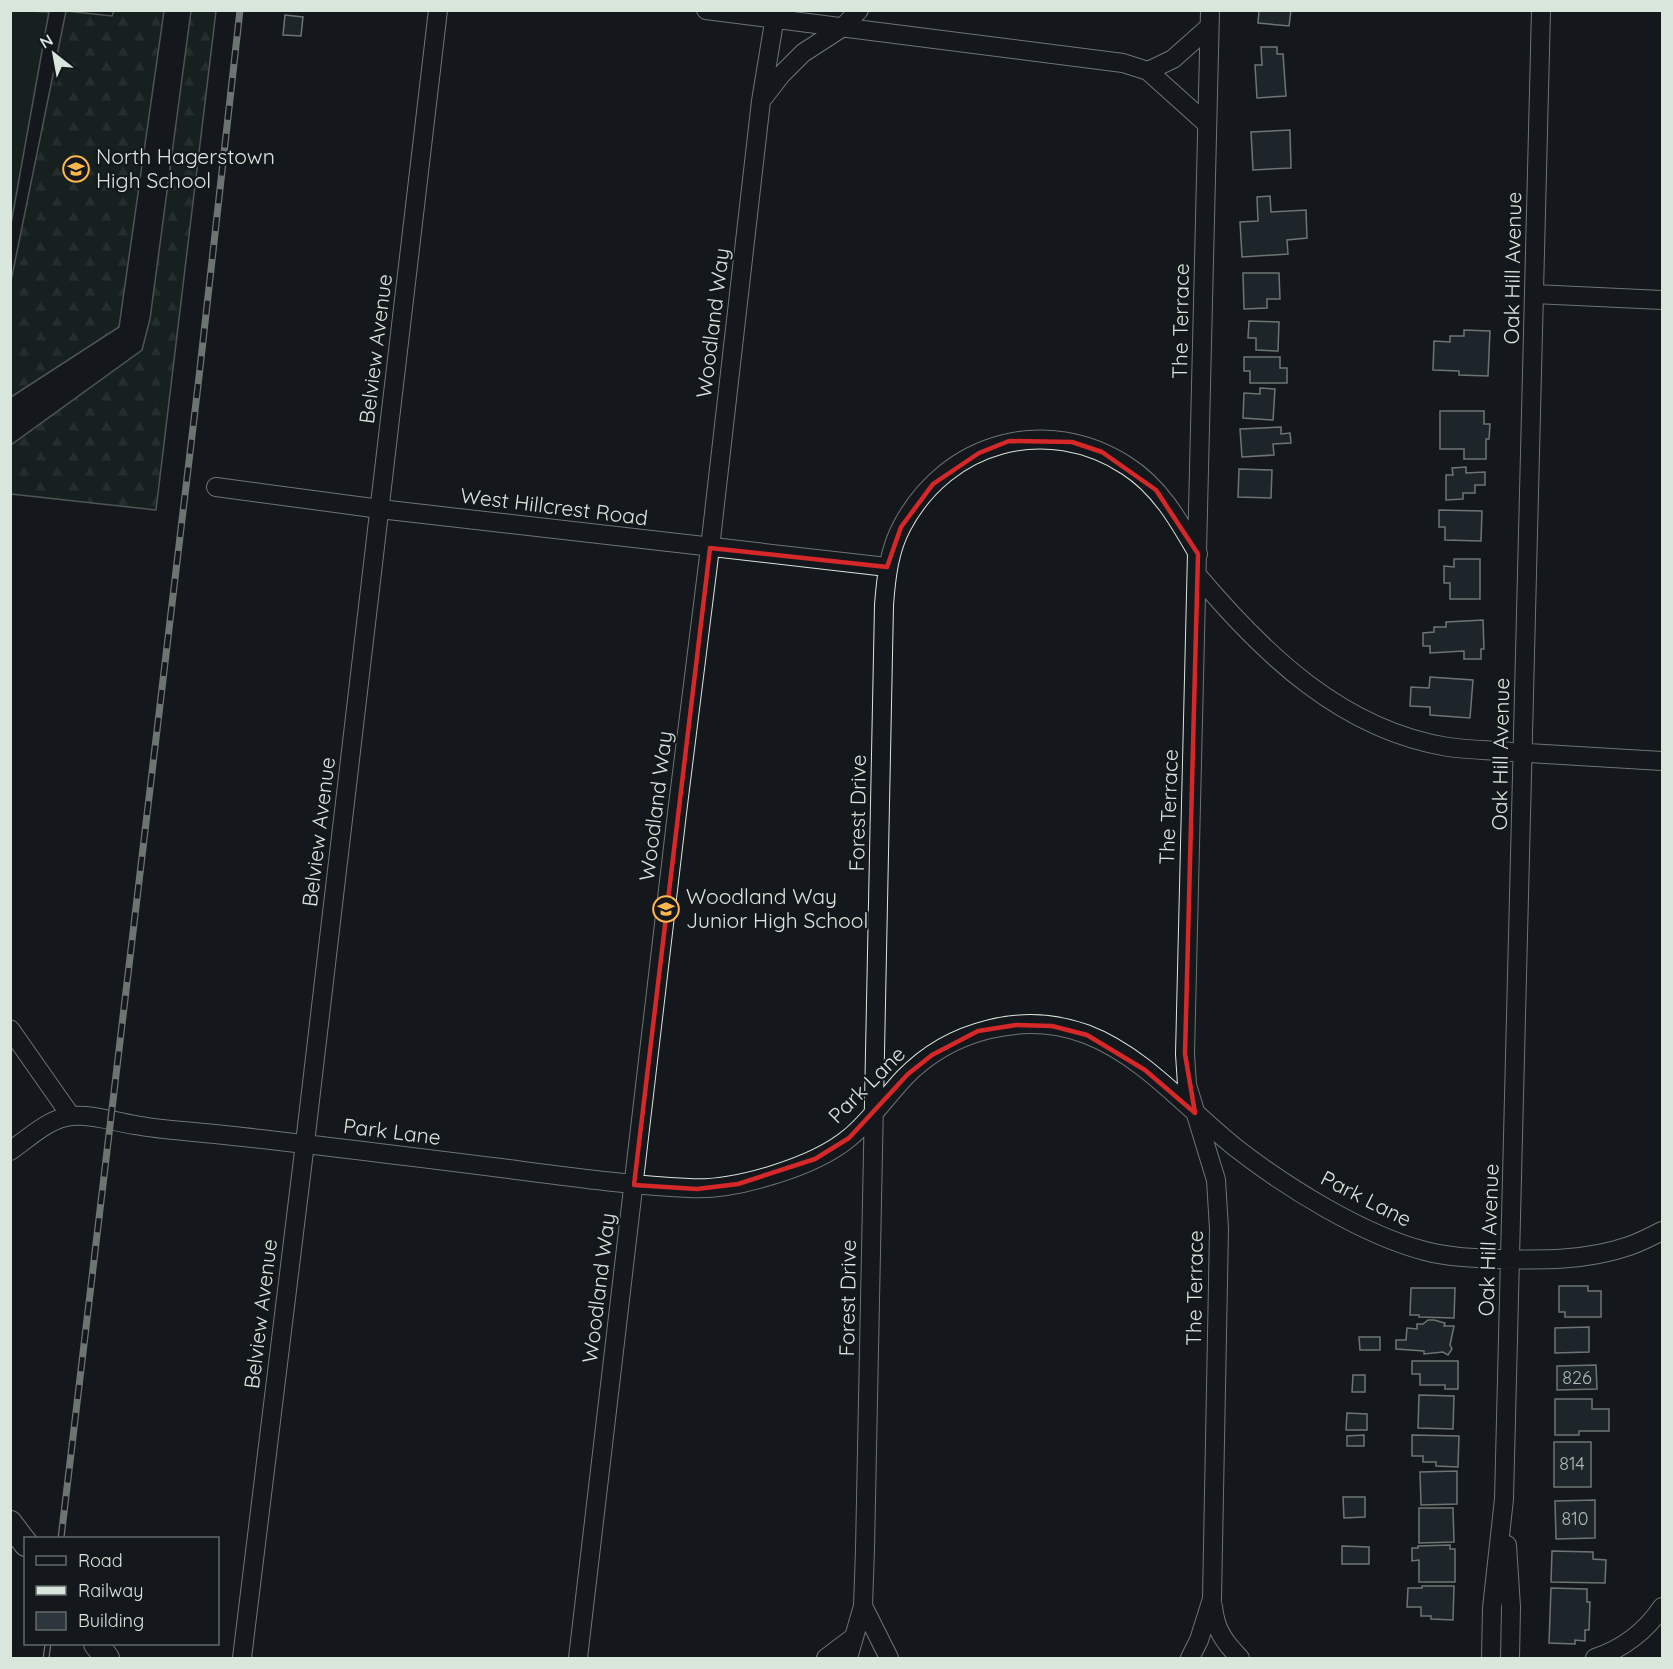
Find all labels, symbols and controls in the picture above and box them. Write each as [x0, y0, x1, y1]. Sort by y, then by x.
north arrow [24, 24, 84, 84]
text: N [36, 30, 56, 53]
place label: North Hagerstown High School [96, 143, 275, 193]
school or university icon: North Hagerstown High School [61, 154, 91, 184]
street label: Oak Hill Avenue [1498, 191, 1526, 345]
street label: Woodland Way [690, 246, 734, 399]
street label: The Terrace [1166, 263, 1194, 379]
street label: Belview Avenue [353, 273, 397, 425]
street label: West Hillcrest Road [459, 482, 649, 530]
street label: Oak Hill Avenue [1486, 677, 1514, 831]
street label: Woodland Way [633, 729, 677, 882]
street label: The Terrace [1153, 749, 1183, 865]
street label: Forest Drive [843, 754, 871, 872]
street label: Belview Avenue [296, 756, 340, 908]
place label: Woodland Way Junior High School [686, 883, 868, 933]
school or university icon: Woodland Way Junior High School [651, 894, 681, 924]
street label: Park Lane [822, 1040, 910, 1128]
street label: Park Lane [342, 1112, 442, 1150]
street label: Oak Hill Avenue [1472, 1163, 1504, 1317]
street label: Park Lane [1317, 1164, 1416, 1232]
street label: Woodland Way [576, 1211, 620, 1364]
street label: The Terrace [1180, 1230, 1208, 1346]
street label: Belview Avenue [238, 1238, 282, 1390]
street label: Forest Drive [833, 1239, 861, 1357]
house number: 826 [1562, 1366, 1592, 1389]
house number: 814 [1559, 1452, 1585, 1475]
house number: 810 [1561, 1507, 1589, 1530]
legend [24, 1537, 219, 1645]
text: Road [78, 1549, 123, 1572]
text: Railway [78, 1579, 144, 1602]
text: Building [78, 1609, 144, 1632]

